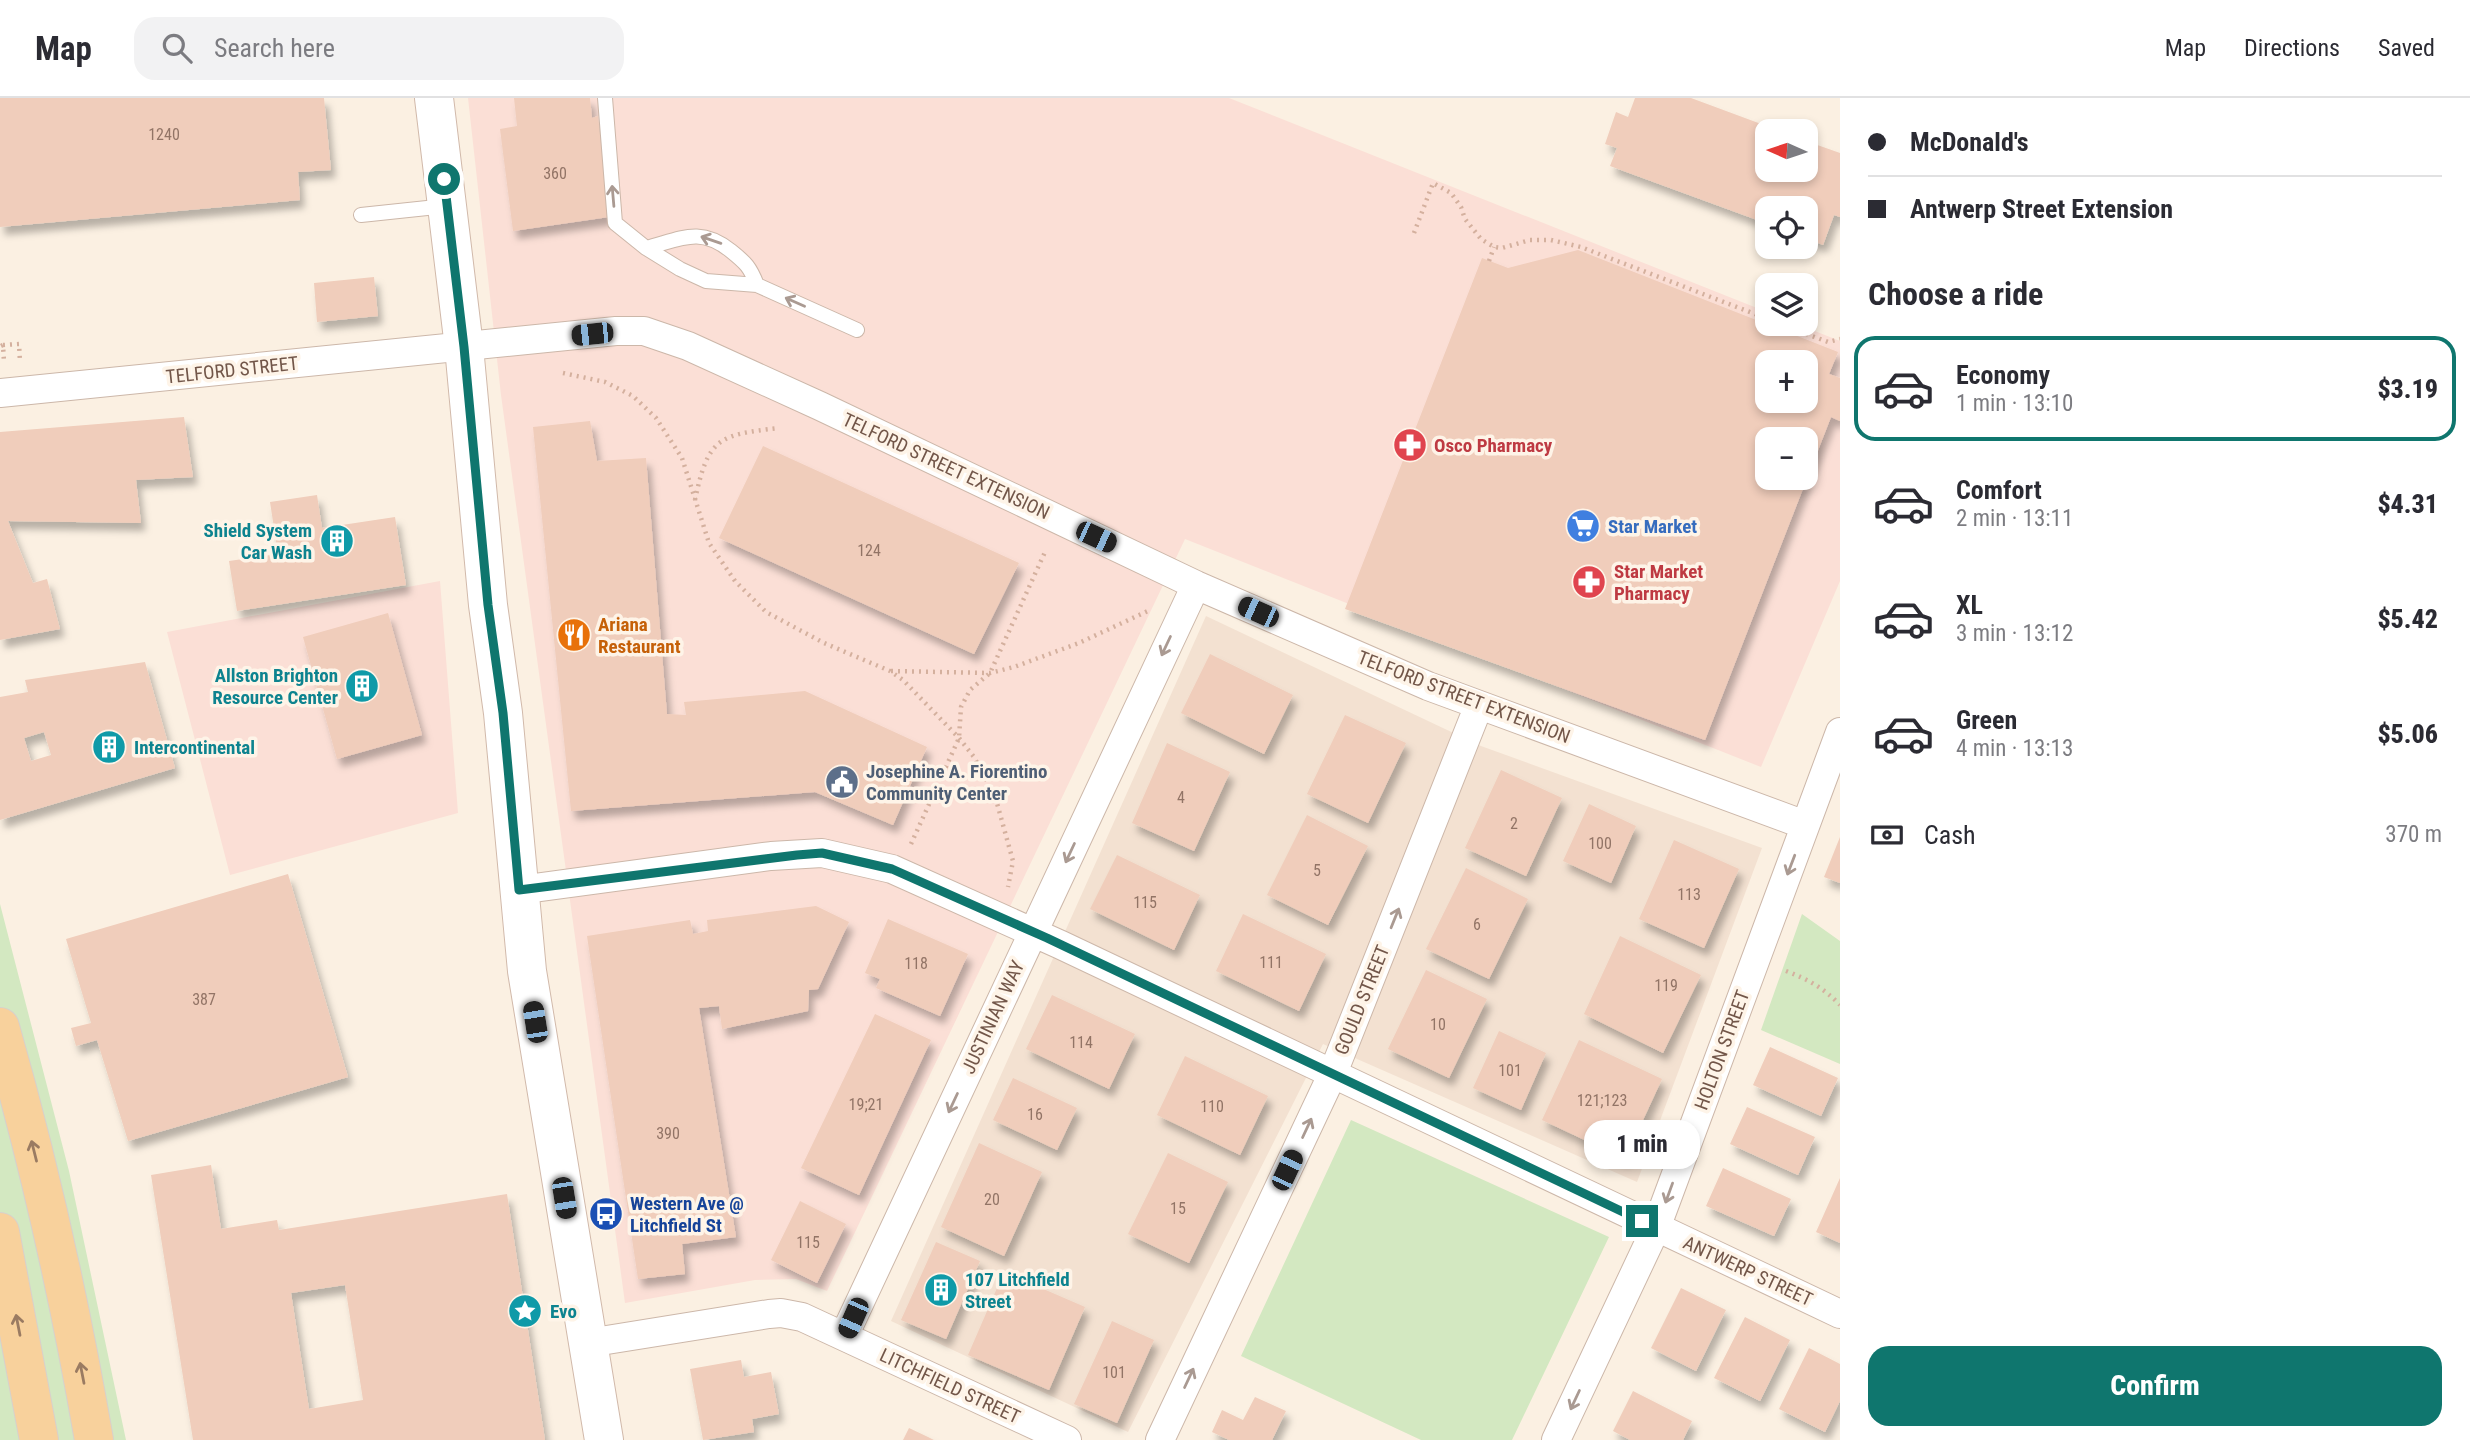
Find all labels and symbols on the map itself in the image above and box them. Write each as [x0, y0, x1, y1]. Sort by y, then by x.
north arrow [1755, 119, 1818, 182]
house number: 1240 [148, 125, 180, 144]
route start [428, 163, 460, 195]
house number: 360 [543, 164, 567, 183]
one-way arrow [606, 185, 619, 208]
one-way arrow [701, 233, 723, 246]
one-way arrow [784, 295, 806, 308]
car [571, 321, 614, 347]
street label: TELFORD STREET [165, 352, 299, 388]
street label: TELFORD STREET EXTENSION [839, 408, 1053, 524]
pharmacy icon: Osco Pharmacy [1391, 426, 1429, 464]
place label: Osco Pharmacy [1434, 434, 1553, 457]
supermarket icon: Star Market [1564, 507, 1602, 545]
place label: Star Market [1608, 515, 1697, 538]
place label: Shield System Car Wash [204, 519, 312, 564]
car [1073, 519, 1120, 555]
building icon: Shield System Car Wash [318, 522, 356, 560]
house number: 124 [857, 541, 881, 560]
place label: Star Market Pharmacy [1614, 560, 1703, 605]
pharmacy icon: Star Market Pharmacy [1570, 563, 1608, 601]
car [1235, 594, 1282, 630]
place label: Ariana Restaurant [598, 613, 681, 658]
restaurant icon: Ariana Restaurant [555, 616, 593, 654]
one-way arrow [1159, 635, 1173, 656]
street label: TELFORD STREET EXTENSION [1354, 646, 1574, 748]
place label: Allston Brighton Resource Center [212, 664, 338, 709]
building icon: Allston Brighton Resource Center [343, 667, 381, 705]
building icon: Intercontinental [90, 728, 128, 766]
place label: Intercontinental [134, 736, 255, 759]
place label: Josephine A. Fiorentino Community Center [866, 760, 1047, 805]
public building icon: Josephine A. Fiorentino Community Center [823, 763, 861, 801]
house number: 4 [1177, 788, 1185, 807]
house number: 2 [1510, 814, 1518, 833]
house number: 100 [1588, 834, 1612, 853]
one-way arrow [1063, 842, 1077, 863]
one-way arrow [1783, 853, 1796, 875]
house number: 5 [1313, 861, 1321, 880]
house number: 113 [1677, 885, 1701, 904]
house number: 115 [1133, 893, 1157, 912]
one-way arrow [1389, 908, 1402, 930]
house number: 6 [1473, 915, 1481, 934]
street label: GOULD STREET [1330, 942, 1394, 1058]
house number: 111 [1259, 953, 1283, 972]
house number: 118 [904, 954, 928, 973]
street label: JUSTINIAN WAY [957, 957, 1029, 1077]
house number: 119 [1654, 976, 1678, 995]
street label: HOLTON STREET [1690, 987, 1754, 1113]
house number: 387 [192, 990, 216, 1009]
car [522, 1000, 549, 1044]
house number: 10 [1430, 1015, 1446, 1034]
house number: 114 [1069, 1033, 1093, 1052]
house number: 101 [1498, 1061, 1522, 1080]
house number: 121;123 [1577, 1091, 1627, 1110]
one-way arrow [946, 1092, 959, 1113]
house number: 19;21 [849, 1095, 883, 1114]
house number: 110 [1200, 1097, 1224, 1116]
house number: 16 [1027, 1105, 1043, 1124]
one-way arrow [1301, 1118, 1314, 1139]
callout: 1 min [1584, 1119, 1700, 1168]
house number: 390 [656, 1124, 680, 1143]
one-way arrow [27, 1140, 40, 1163]
car [1269, 1147, 1306, 1193]
car [551, 1176, 578, 1220]
one-way arrow [1662, 1182, 1674, 1203]
house number: 20 [984, 1190, 1000, 1209]
place label: Western Ave @ Litchfield St [630, 1192, 744, 1237]
bus stop icon: Western Ave @ Litchfield St [587, 1195, 625, 1233]
house number: 15 [1170, 1199, 1186, 1218]
route end [1626, 1205, 1658, 1237]
street label: ANTWERP STREET [1680, 1231, 1816, 1311]
house number: 115 [796, 1233, 820, 1252]
place label: 107 Litchfield Street [965, 1268, 1070, 1313]
building icon: 107 Litchfield Street [922, 1271, 960, 1309]
place icon: Evo [506, 1292, 544, 1330]
car [835, 1295, 872, 1341]
place label: Evo [550, 1300, 577, 1323]
one-way arrow [10, 1314, 24, 1337]
street label: LITCHFIELD STREET [876, 1343, 1024, 1429]
one-way arrow [75, 1362, 88, 1385]
house number: 101 [1102, 1363, 1126, 1382]
one-way arrow [1183, 1368, 1196, 1389]
one-way arrow [1568, 1389, 1581, 1410]

